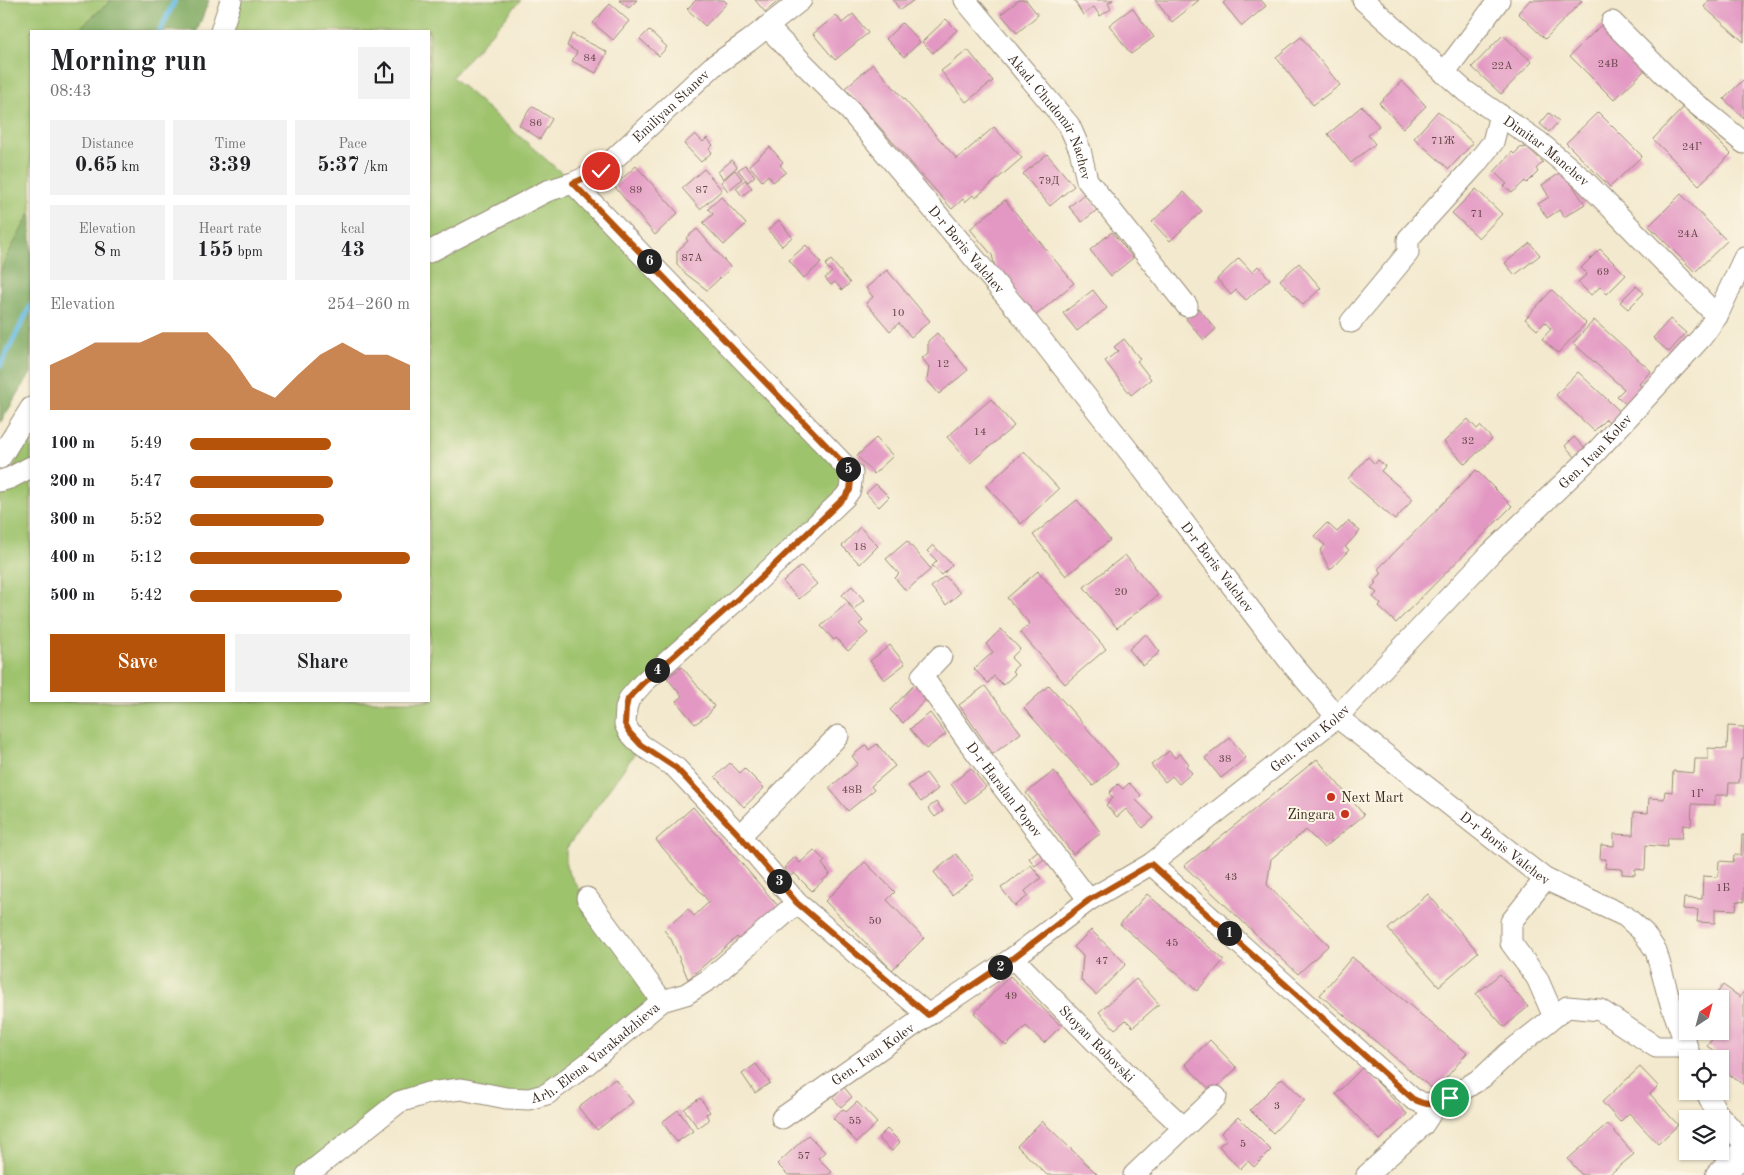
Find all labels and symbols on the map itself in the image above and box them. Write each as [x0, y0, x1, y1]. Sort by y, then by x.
street label: Akad. Chudomir Nachev [1005, 51, 1093, 182]
house number: 84 [584, 53, 596, 64]
house number: 24В [1598, 59, 1618, 70]
house number: 22А [1491, 61, 1513, 72]
street label: Emiliyan Stanev [630, 67, 713, 146]
street label: Dimitar Manchev [1501, 114, 1592, 190]
house number: 86 [530, 118, 542, 129]
house number: 71Ж [1431, 136, 1455, 147]
house number: 24Г [1682, 142, 1702, 153]
pin [580, 150, 622, 192]
house number: 79Д [1039, 176, 1059, 187]
house number: 89 [630, 185, 642, 196]
house number: 87 [696, 185, 708, 196]
street label: D-r Boris Valchev [925, 203, 1007, 297]
house number: 71 [1471, 209, 1483, 220]
house number: 24А [1677, 229, 1699, 240]
pin: 6 [636, 248, 662, 274]
house number: 87А [681, 253, 703, 264]
house number: 69 [1597, 267, 1609, 278]
house number: 10 [892, 308, 904, 319]
house number: 12 [937, 359, 949, 370]
street label: Gen. Ivan Kolev [1556, 411, 1635, 492]
house number: 14 [974, 427, 986, 438]
house number: 32 [1462, 436, 1474, 447]
pin: 5 [836, 456, 860, 482]
street label: D-r Boris Valchev [1178, 520, 1256, 616]
house number: 18 [854, 542, 866, 553]
house number: 20 [1115, 587, 1127, 598]
pin: 4 [644, 658, 670, 682]
street label: Gen. Ivan Kolev [1268, 702, 1353, 775]
street label: D-r Haralan Popov [963, 740, 1045, 841]
house number: 38 [1219, 754, 1231, 765]
house number: 48В [842, 785, 862, 796]
house number: 1Г [1690, 789, 1704, 800]
marker: Next Mart [1325, 791, 1337, 803]
place label: Next Mart [1341, 791, 1404, 805]
place label: Zingara [1287, 808, 1335, 822]
marker: Zingara [1339, 808, 1351, 820]
street label: D-r Boris Valchev [1457, 810, 1552, 888]
pin: 3 [766, 868, 792, 894]
house number: 43 [1225, 872, 1237, 883]
house number: 1Б [1716, 883, 1730, 894]
house number: 50 [869, 916, 881, 927]
pin: 1 [1216, 920, 1242, 946]
house number: 45 [1166, 938, 1178, 949]
pin: 2 [988, 954, 1012, 980]
house number: 47 [1096, 956, 1108, 967]
north arrow [1679, 990, 1729, 1040]
house number: 49 [1005, 991, 1017, 1002]
street label: Arh. Elena Varakadzhieva [529, 1000, 663, 1106]
street label: Stoyan Robovski [1056, 1003, 1137, 1085]
street label: Gen. Ivan Kolev [829, 1021, 918, 1089]
pin [1429, 1077, 1471, 1119]
house number: 3 [1274, 1101, 1280, 1112]
house number: 55 [849, 1116, 861, 1127]
house number: 5 [1240, 1139, 1246, 1150]
house number: 57 [798, 1151, 810, 1162]

